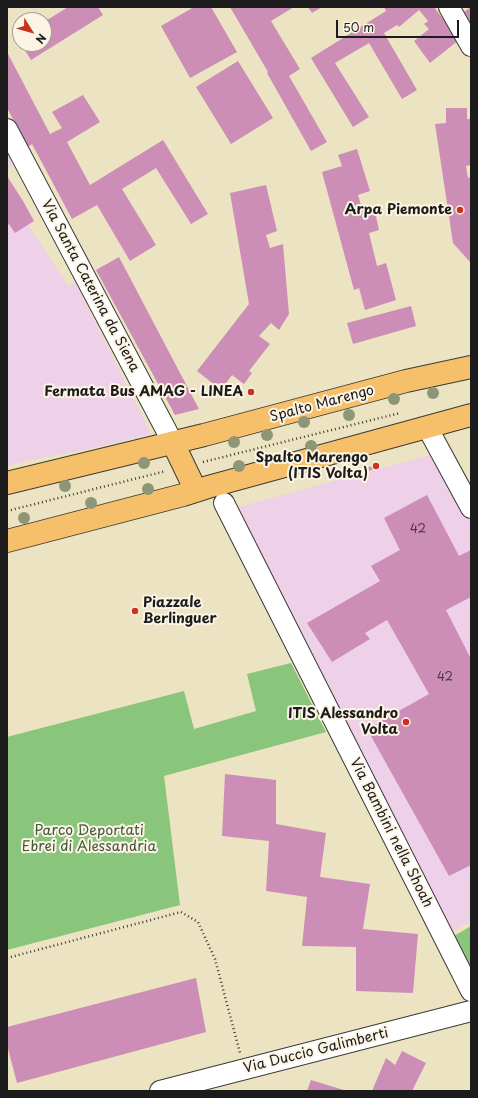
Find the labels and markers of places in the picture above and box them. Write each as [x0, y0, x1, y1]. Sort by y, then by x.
place label: Arpa Piemonte [345, 202, 452, 218]
marker: Arpa Piemonte [455, 205, 465, 215]
place label: Fermata Bus AMAG - LINEA [44, 384, 243, 400]
marker: Fermata Bus AMAG - LINEA [246, 387, 256, 397]
place label: Spalto Marengo (ITIS Volta) [256, 450, 368, 482]
marker: Spalto Marengo (ITIS Volta) [371, 461, 381, 471]
place label: Piazzale Berlinguer [143, 595, 217, 628]
marker: Piazzale Berlinguer [130, 606, 140, 616]
place label: ITIS Alessandro Volta [288, 706, 398, 738]
marker: ITIS Alessandro Volta [401, 717, 411, 727]

